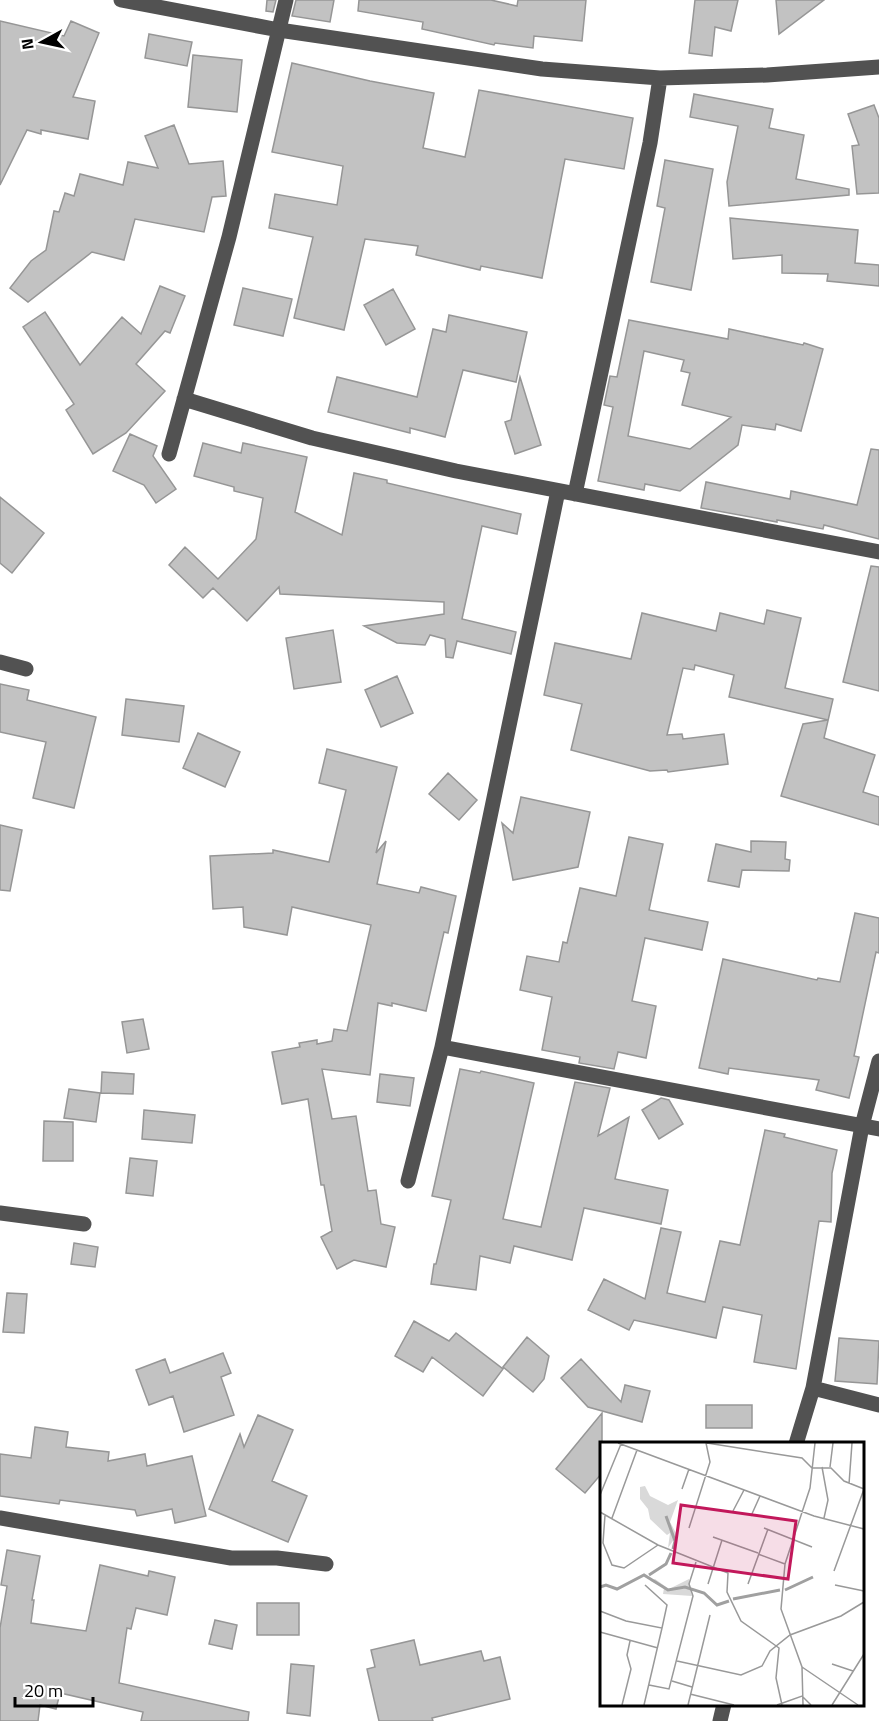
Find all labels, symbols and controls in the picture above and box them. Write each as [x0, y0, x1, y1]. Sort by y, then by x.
north arrow [12, 12, 72, 72]
text: N [14, 37, 40, 51]
inset map [600, 1442, 864, 1706]
scale bar [15, 1670, 93, 1708]
text: 20 m [24, 1677, 63, 1704]

